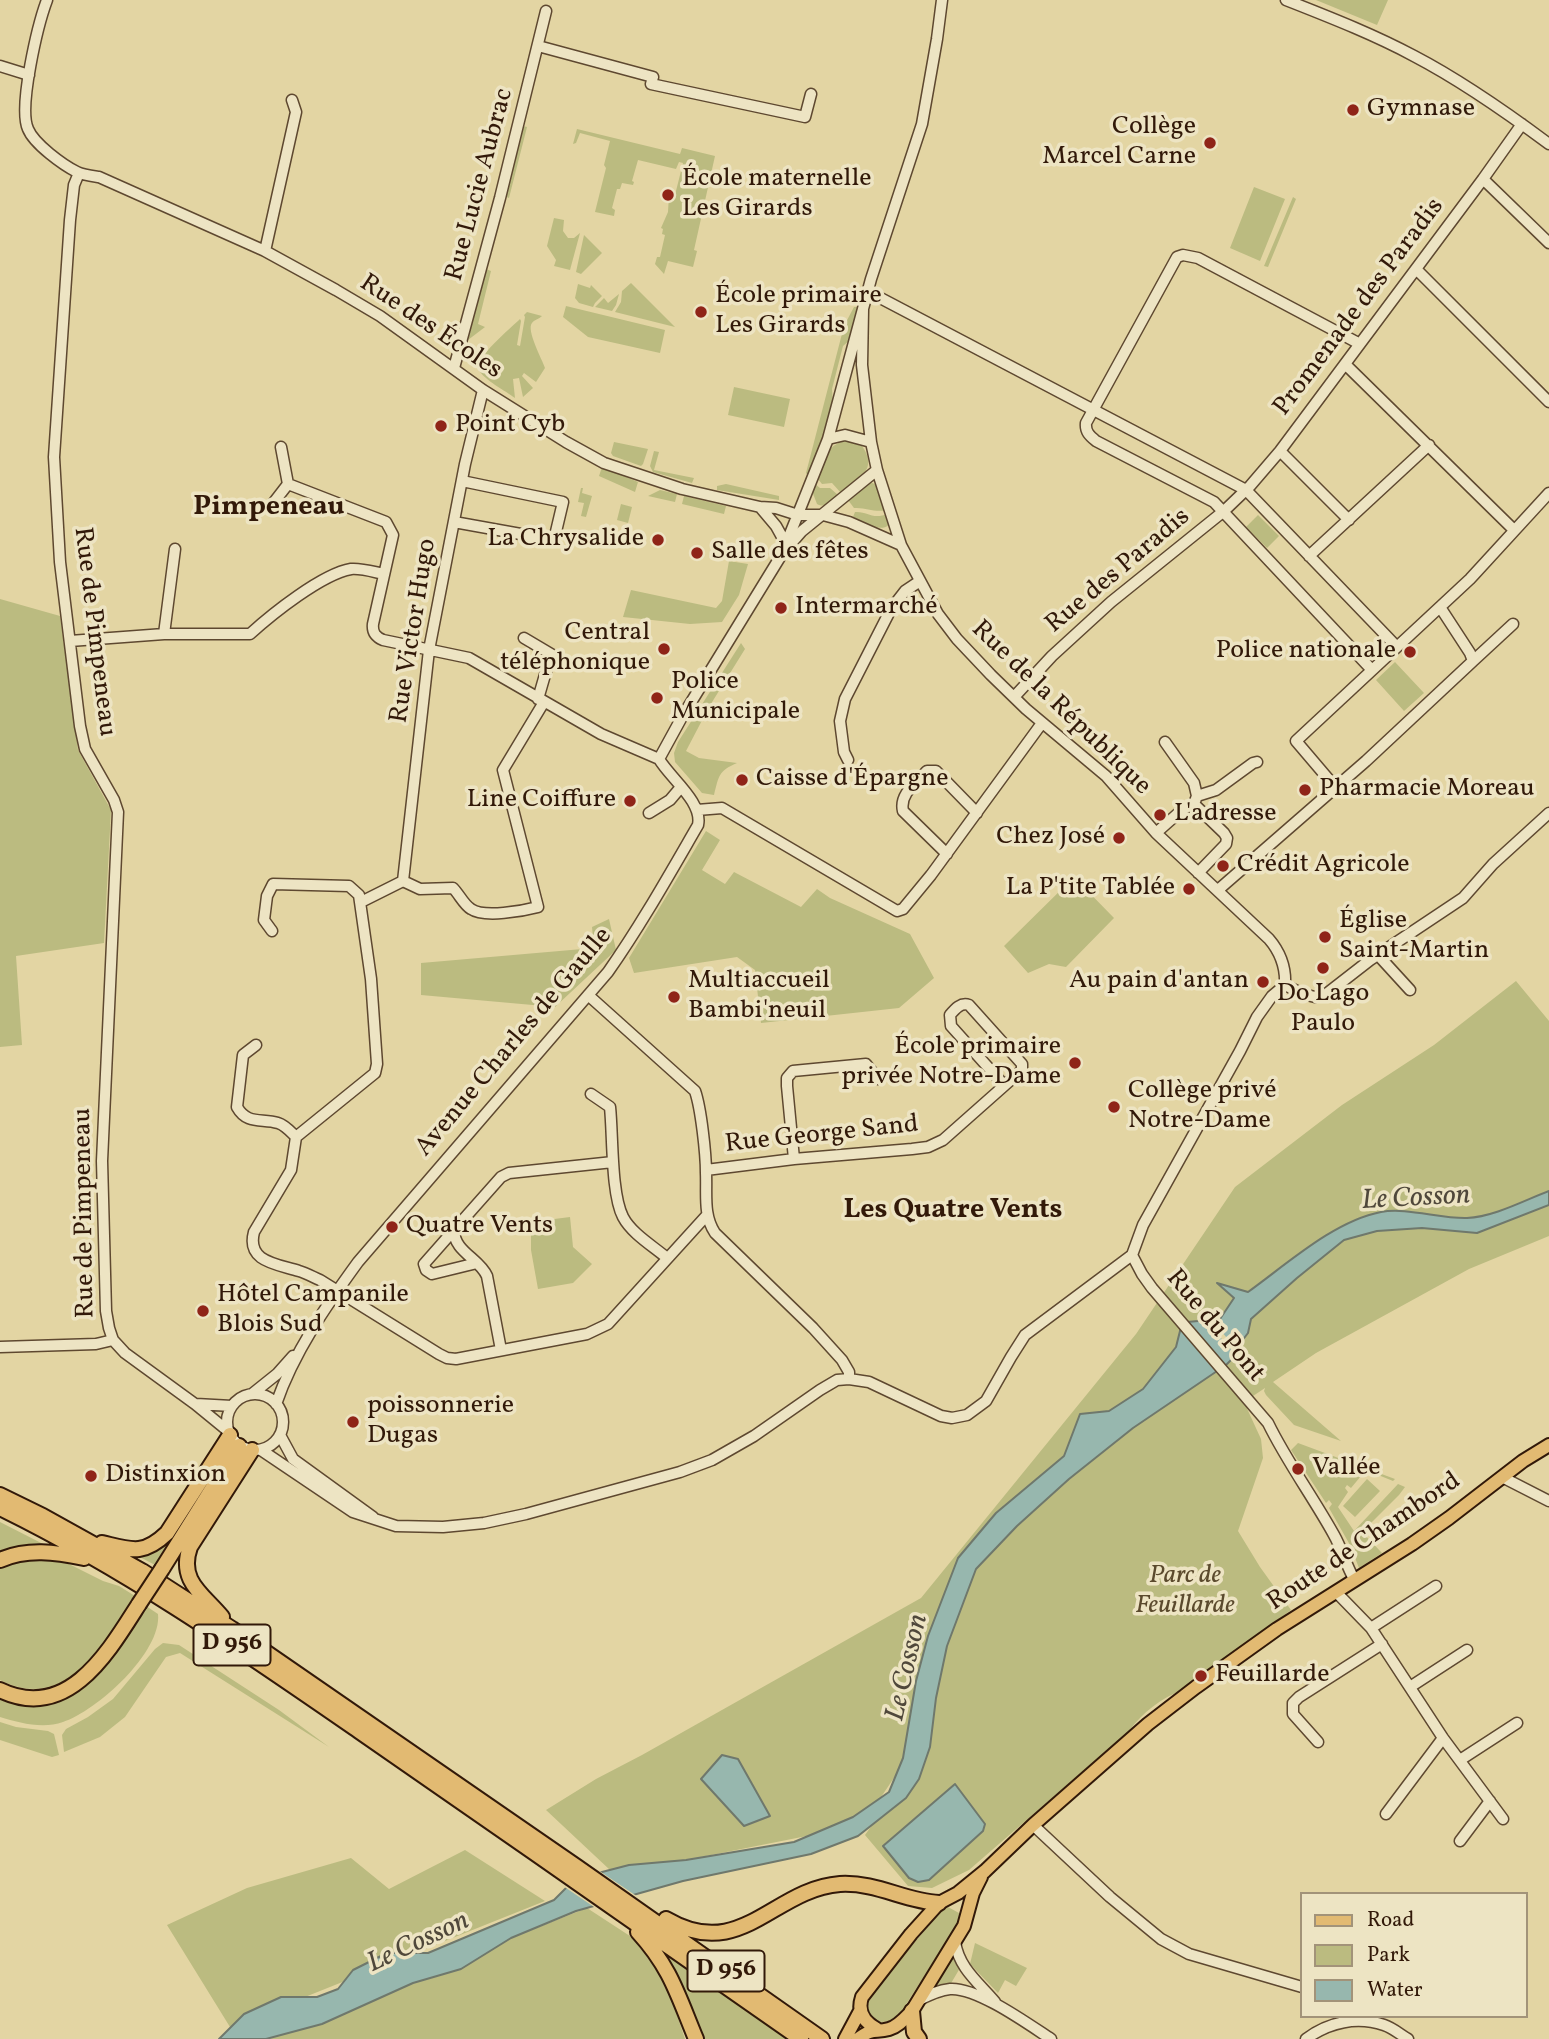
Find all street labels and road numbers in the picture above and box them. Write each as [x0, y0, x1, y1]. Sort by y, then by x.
street label: Rue Lucie Aubrac [440, 85, 522, 285]
street label: Promenade des Paradis [1268, 193, 1452, 423]
street label: Rue des Écoles [353, 269, 507, 387]
street label: Rue des Paradis [1040, 503, 1198, 641]
street label: Rue de Pimpeneau [65, 525, 121, 739]
street label: Rue Victor Hugo [385, 537, 445, 725]
street label: Rue de la République [964, 615, 1156, 803]
street label: Avenue Charles de Gaulle [410, 922, 620, 1164]
street label: Rue de Pimpeneau [69, 1107, 103, 1319]
street label: Rue George Sand [724, 1110, 920, 1162]
street label: Rue du Pont [1158, 1264, 1270, 1390]
street label: Route de Chambord [1262, 1467, 1468, 1619]
road number: D 956 [194, 1624, 270, 1666]
road number: D 956 [688, 1950, 764, 1992]

